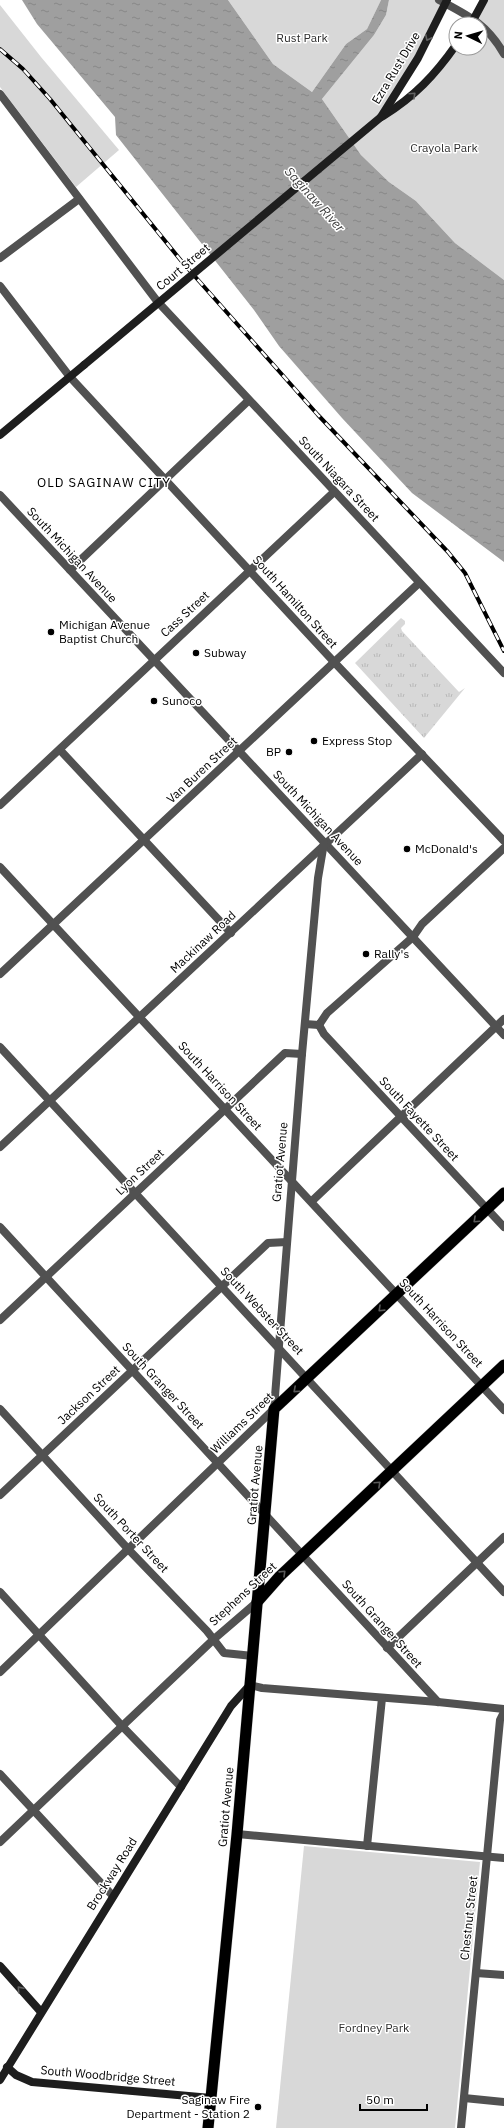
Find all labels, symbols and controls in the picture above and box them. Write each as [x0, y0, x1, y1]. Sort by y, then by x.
north arrow [448, 16, 488, 56]
street label: Ezra Rust Drive [368, 29, 423, 106]
park label: Rust Park [276, 30, 328, 45]
text: N [451, 31, 465, 40]
one-way arrow [425, 34, 433, 42]
one-way arrow [408, 93, 416, 100]
park label: Crayola Park [410, 140, 478, 155]
water label: Saginaw River [281, 163, 349, 236]
street label: Court Street [153, 240, 213, 293]
street label: South Niagara Street [296, 433, 383, 525]
district label: OLD SAGINAW CITY [37, 474, 171, 491]
street label: South Michigan Avenue [24, 504, 121, 606]
street label: South Hamilton Street [250, 552, 341, 651]
street label: Cass Street [157, 587, 212, 640]
place label: Michigan Avenue Baptist Church [59, 617, 150, 646]
marker: Michigan Avenue Baptist Church [46, 627, 56, 637]
place label: Subway [204, 645, 246, 660]
marker: Subway [191, 648, 201, 658]
place label: Sunoco [162, 693, 202, 708]
marker: Sunoco [149, 696, 159, 706]
street label: Van Buren Street [163, 733, 240, 806]
place label: Express Stop [322, 733, 392, 748]
marker: Express Stop [309, 736, 319, 746]
place label: BP [266, 744, 281, 759]
marker: BP [284, 747, 294, 757]
street label: South Michigan Avenue [270, 767, 367, 869]
place label: McDonald's [415, 841, 478, 856]
marker: McDonald's [402, 844, 412, 854]
street label: Mackinaw Road [167, 907, 239, 976]
place label: Rally's [374, 946, 409, 961]
marker: Rally's [361, 949, 371, 959]
street label: South Harrison Street [175, 1038, 265, 1133]
street label: South Fayette Street [376, 1073, 462, 1164]
street label: Gratiot Avenue [269, 1121, 291, 1203]
street label: Lyon Street [112, 1145, 167, 1198]
one-way arrow [473, 1215, 481, 1223]
street label: South Webster Street [218, 1263, 307, 1358]
street label: South Harrison Street [396, 1275, 486, 1370]
one-way arrow [378, 1304, 386, 1312]
street label: South Granger Street [119, 1339, 207, 1432]
street label: Jackson Street [54, 1362, 123, 1427]
one-way arrow [293, 1385, 301, 1392]
street label: Williams Street [207, 1389, 276, 1456]
street label: Gratiot Avenue [244, 1444, 266, 1526]
one-way arrow [373, 1481, 381, 1489]
street label: South Porter Street [91, 1490, 172, 1576]
street label: Stephens Street [206, 1559, 279, 1629]
one-way arrow [278, 1571, 286, 1578]
street label: South Granger Street [339, 1577, 426, 1671]
street label: Gratiot Avenue [215, 1766, 237, 1848]
street label: Brockway Road [83, 1835, 140, 1913]
street label: Chestnut Street [457, 1875, 480, 1961]
one-way arrow [18, 1986, 25, 1994]
park label: Fordney Park [339, 2020, 410, 2035]
street label: South Woodbridge Street [40, 2062, 176, 2089]
scale bar [360, 2086, 427, 2112]
place label: Saginaw Fire Department - Station 2 [126, 2092, 250, 2121]
text: 50 m [366, 2092, 394, 2107]
marker: Saginaw Fire Department - Station 2 [253, 2102, 263, 2112]

